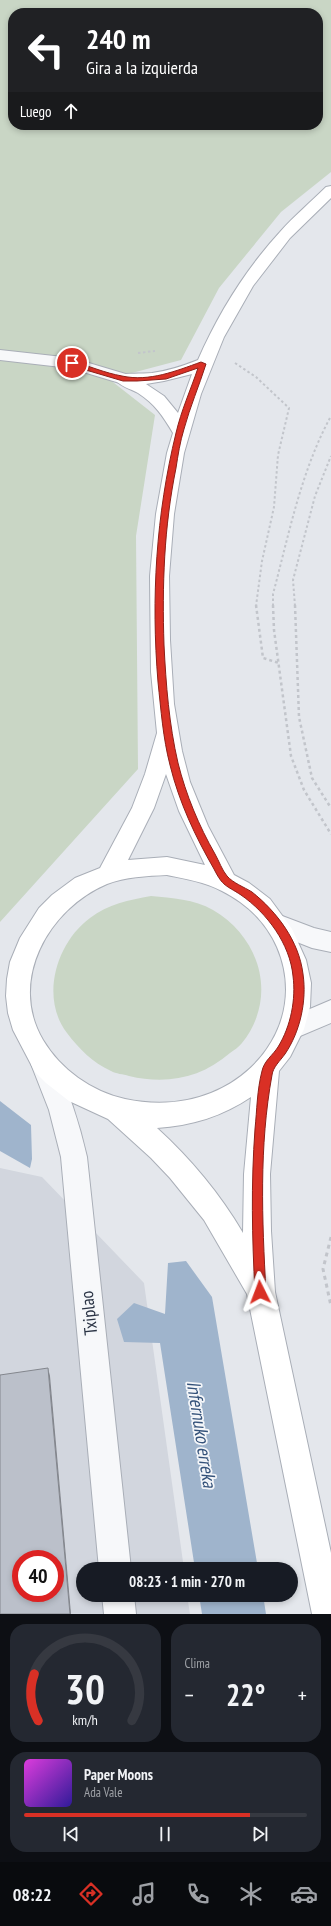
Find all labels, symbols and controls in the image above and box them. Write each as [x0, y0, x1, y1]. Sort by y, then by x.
text: 240 m [86, 20, 150, 57]
icon: left [20, 24, 72, 76]
text: Gira a la izquierda [86, 56, 198, 79]
icon: ahead [60, 100, 82, 122]
text: Luego [20, 102, 52, 121]
pin [55, 346, 89, 380]
icon: arrive [61, 352, 83, 374]
position arrow [239, 1271, 281, 1313]
street label: Txiplao [75, 1289, 102, 1336]
water label: Infernuko erreka [182, 1379, 222, 1490]
speed limit sign: 40 [12, 1550, 64, 1602]
text: 08:23 · 1 min · 270 m [129, 1572, 245, 1591]
text: Clima [185, 1655, 210, 1672]
text: 30 [65, 1662, 105, 1715]
text: 22° [226, 1675, 266, 1714]
text: − [185, 1681, 194, 1709]
text: + [298, 1681, 307, 1709]
text: km/h [73, 1710, 98, 1729]
text: Paper Moons [84, 1765, 153, 1784]
text: Ada Vale [84, 1784, 123, 1801]
icon: previous [60, 1823, 82, 1845]
icon: pause [154, 1823, 176, 1845]
icon: next [249, 1823, 271, 1845]
icon: directions [77, 1880, 105, 1908]
icon: music [130, 1880, 158, 1908]
icon: phone [184, 1880, 212, 1908]
icon: climate [237, 1880, 265, 1908]
icon: car [290, 1880, 318, 1908]
text: 08:22 [13, 1883, 52, 1906]

